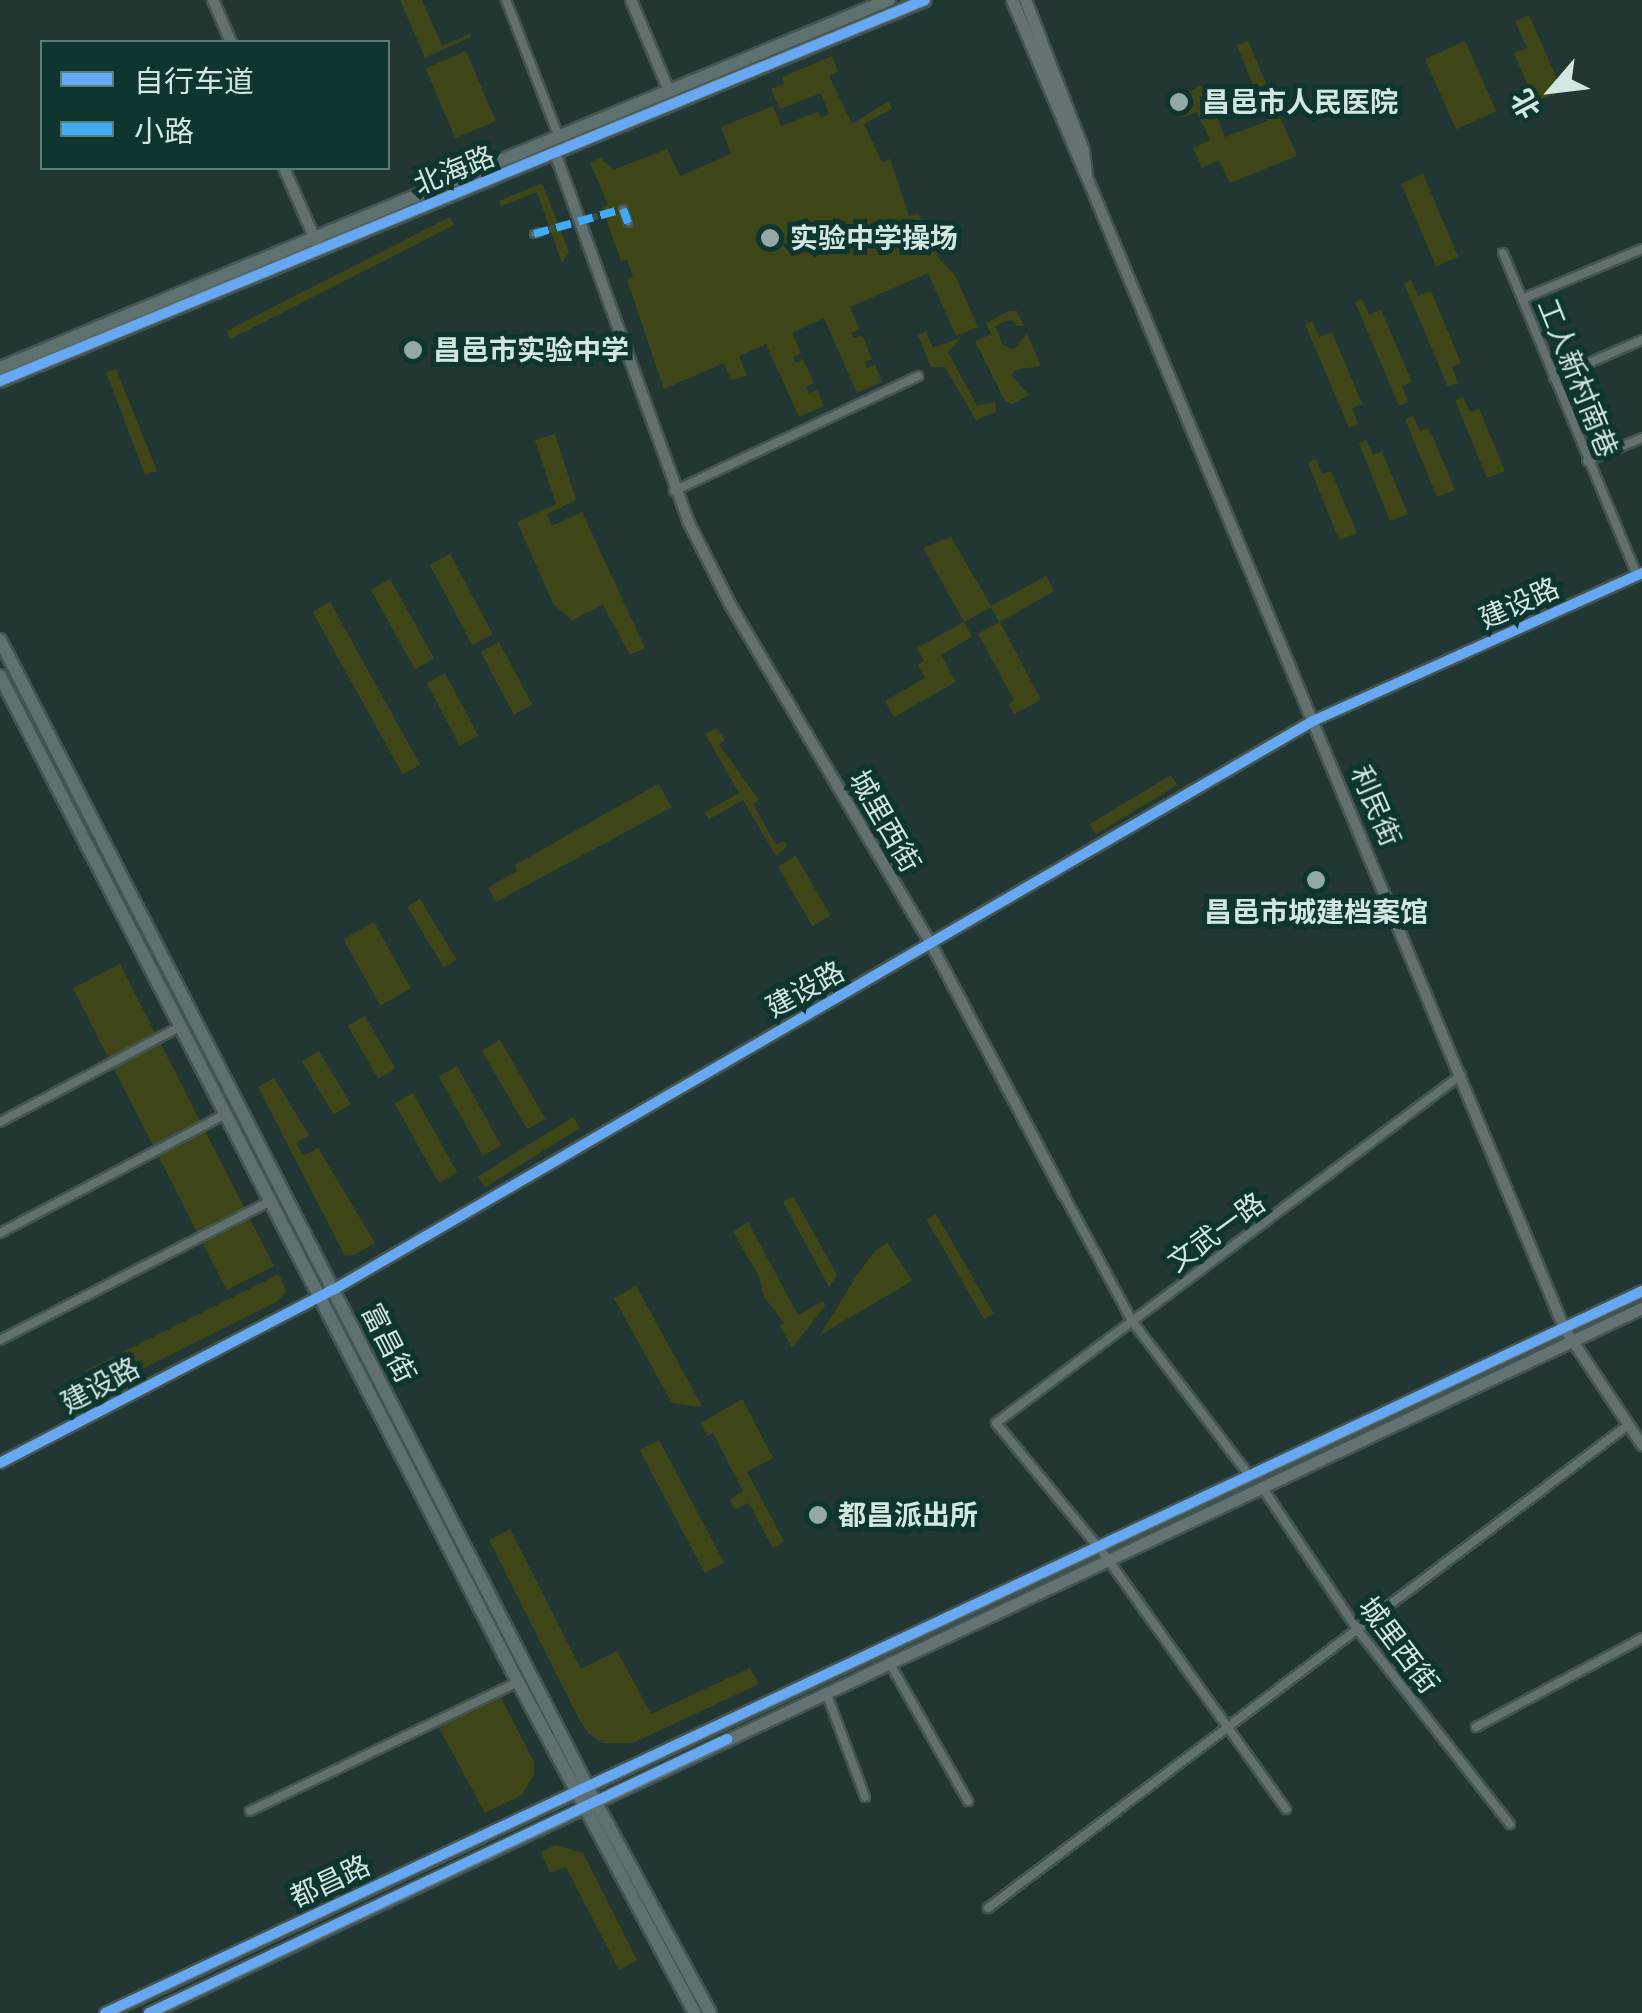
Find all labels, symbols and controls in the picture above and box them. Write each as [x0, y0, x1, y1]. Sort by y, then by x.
legend [40, 40, 390, 170]
north arrow [1502, 40, 1602, 140]
text: 自行车道 [134, 63, 254, 99]
text: 北 [1504, 84, 1546, 124]
place label: 昌邑市人民医院 [1202, 85, 1398, 119]
marker: 昌邑市人民医院 [1166, 89, 1192, 115]
text: 小路 [134, 113, 194, 149]
street label: 北海路 [409, 139, 499, 201]
place label: 实验中学操场 [790, 221, 958, 255]
marker: 实验中学操场 [759, 227, 781, 249]
street label: 工人新村南巷 [1531, 294, 1625, 462]
place label: 昌邑市实验中学 [433, 333, 629, 367]
marker: 昌邑市实验中学 [402, 339, 424, 361]
street label: 建设路 [1474, 571, 1564, 635]
street label: 利民街 [1344, 761, 1408, 851]
street label: 城里西街 [842, 764, 928, 878]
marker: 昌邑市城建档案馆 [1305, 869, 1327, 891]
place label: 昌邑市城建档案馆 [1204, 895, 1428, 929]
street label: 建设路 [760, 954, 850, 1024]
street label: 文武一路 [1161, 1185, 1271, 1279]
street label: 富昌街 [355, 1298, 423, 1388]
street label: 建设路 [55, 1350, 145, 1420]
place label: 都昌派出所 [838, 1498, 978, 1532]
marker: 都昌派出所 [807, 1504, 829, 1526]
street label: 城里西街 [1352, 1590, 1446, 1700]
street label: 都昌路 [285, 1848, 375, 1914]

